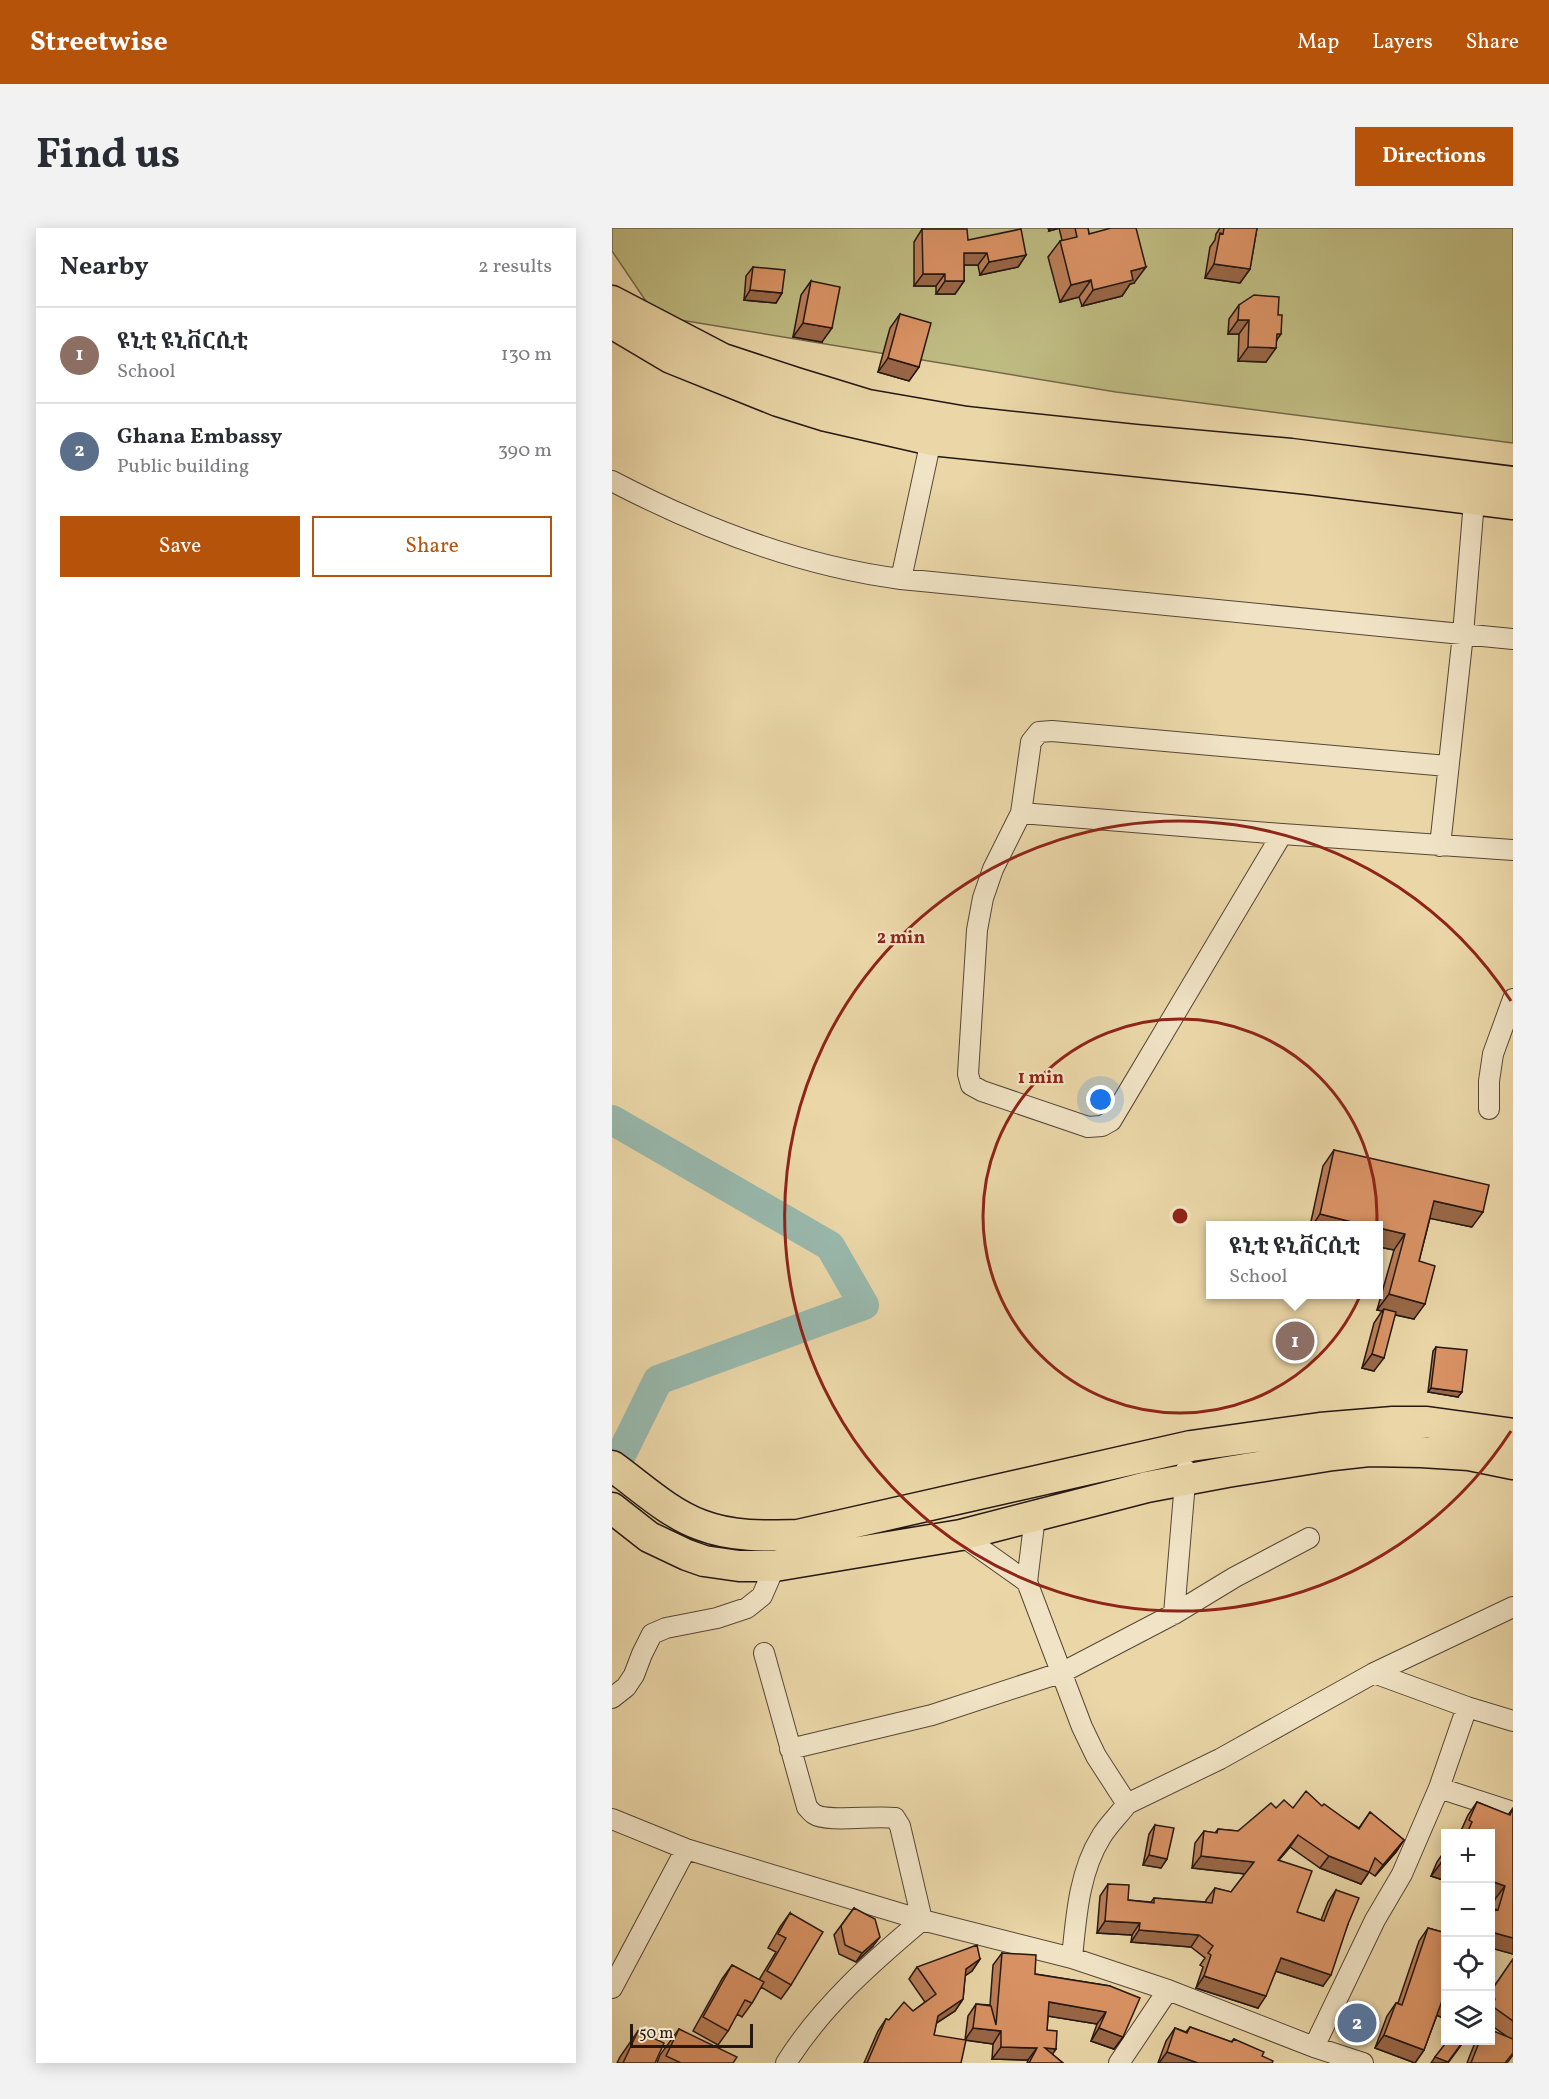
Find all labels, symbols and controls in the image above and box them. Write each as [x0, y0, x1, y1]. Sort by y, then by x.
text: Streetwise [30, 23, 168, 62]
text: Map [1297, 28, 1339, 57]
text: Layers [1372, 28, 1433, 57]
text: Share [1466, 28, 1519, 57]
text: Find us [36, 127, 180, 186]
button: Directions [1355, 127, 1513, 186]
text: Nearby [60, 249, 149, 285]
text: 2 results [478, 253, 552, 281]
text: ዩኒቲ ዩኒቨርሲቲ [117, 327, 248, 358]
text: 1 [75, 341, 84, 369]
text: 130 m [501, 341, 552, 369]
text: School [117, 358, 175, 386]
text: Ghana Embassy [117, 422, 282, 453]
text: 2 [74, 437, 85, 465]
text: 390 m [498, 437, 552, 465]
text: Public building [117, 453, 249, 481]
button: Save [60, 516, 300, 577]
button: Share [312, 516, 552, 577]
text: 2 min [877, 926, 925, 951]
text: 1 min [1018, 1066, 1064, 1091]
your location [1086, 1085, 1115, 1114]
centre of rings [1170, 1206, 1190, 1226]
popup [1206, 1221, 1383, 1299]
text: ዩኒቲ ዩኒቨርሲቲ [1229, 1232, 1360, 1263]
text: School [1229, 1263, 1288, 1291]
pin: 1 [1276, 1318, 1314, 1364]
map controls [1441, 1829, 1495, 2045]
button: + [1441, 1829, 1495, 1883]
button: − [1441, 1883, 1495, 1937]
button: locate [1441, 1937, 1495, 1991]
button: layers [1441, 1991, 1495, 2045]
pin: 2 [1338, 2000, 1376, 2046]
scale bar [630, 2021, 753, 2048]
text: 50 m [639, 2023, 673, 2045]

